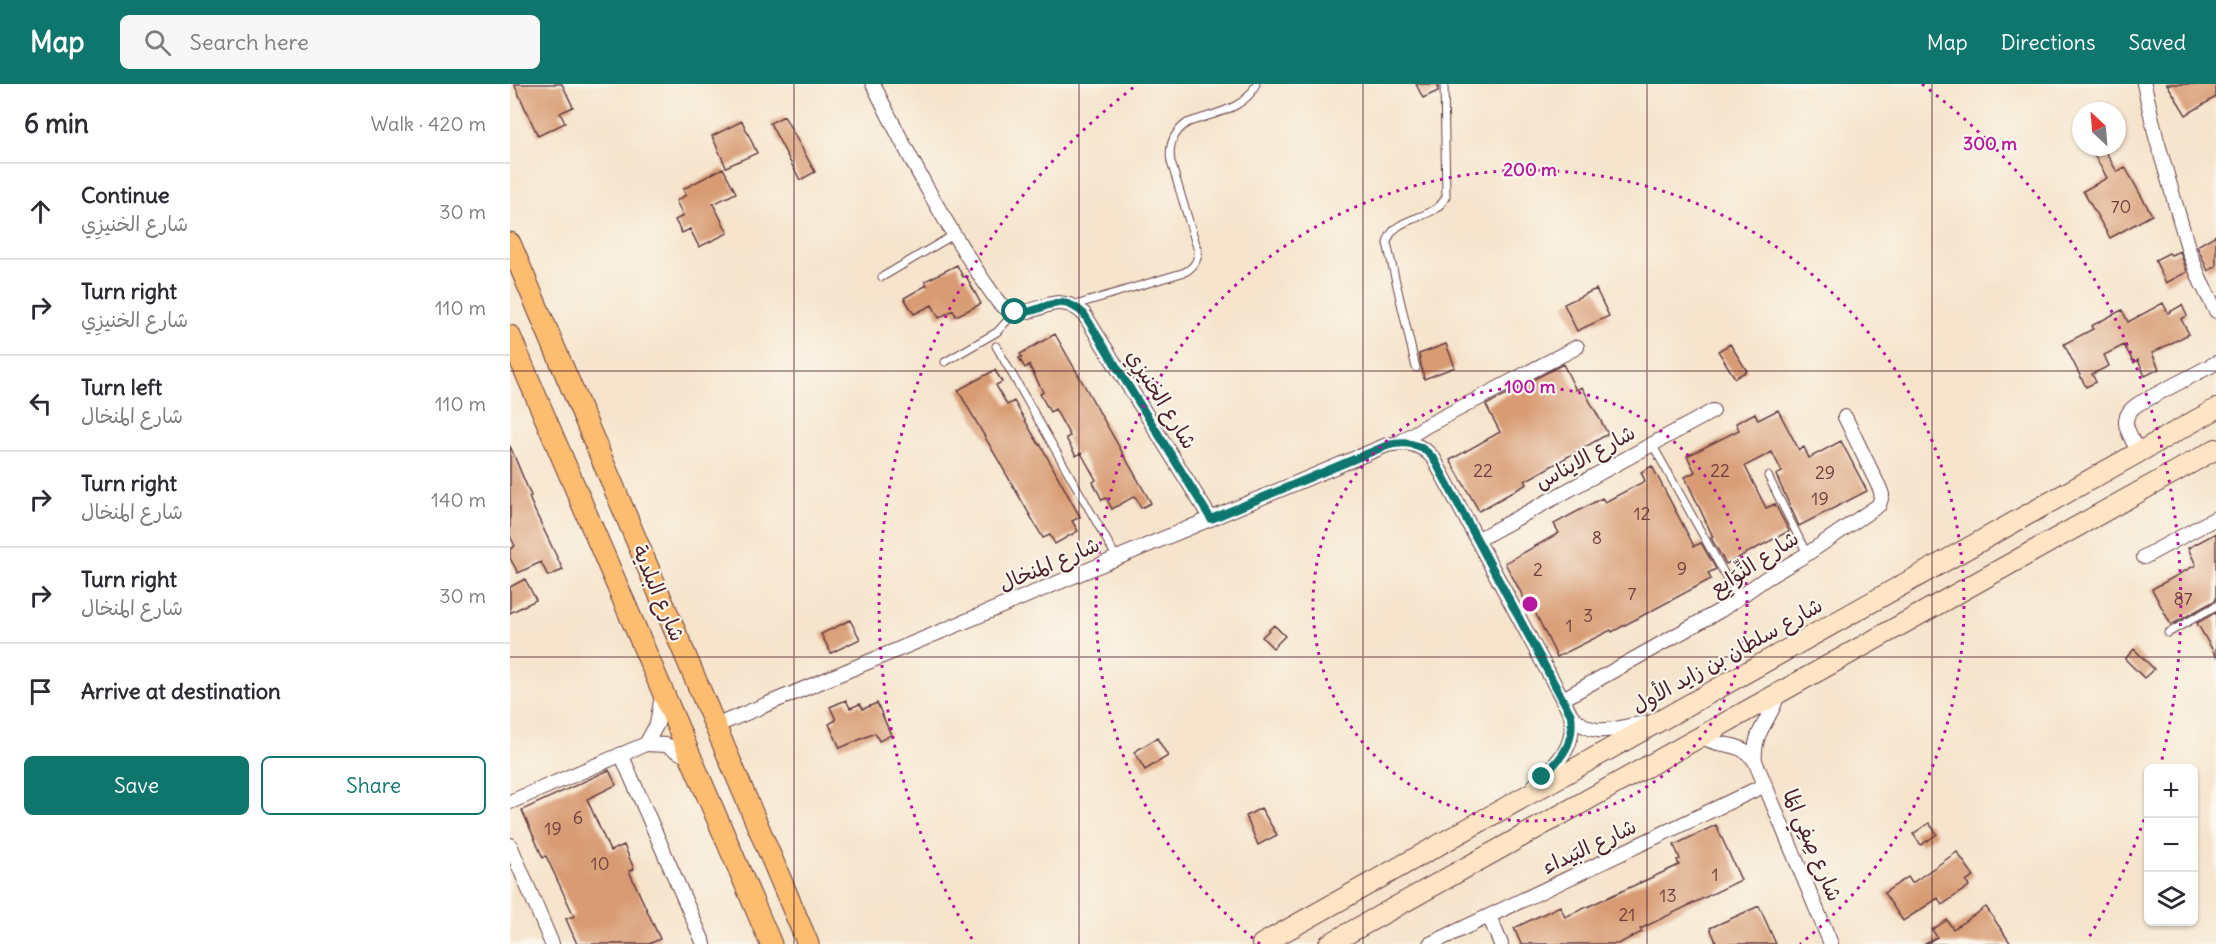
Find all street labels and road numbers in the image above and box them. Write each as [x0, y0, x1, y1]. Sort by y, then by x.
street label: شارع الخنيزِي [1118, 344, 1203, 456]
street label: شارع الايناس [1530, 418, 1641, 497]
street label: شارع النِّوَايِع [1704, 524, 1806, 605]
street label: شارع المنخال [994, 531, 1104, 599]
street label: شارع البلدية [625, 541, 691, 646]
street label: شارع سلطان بن زايد الأول [1627, 591, 1828, 720]
street label: شارع صِفِي المَا [1772, 785, 1849, 908]
street label: شارع البَيداء [1538, 812, 1641, 881]

